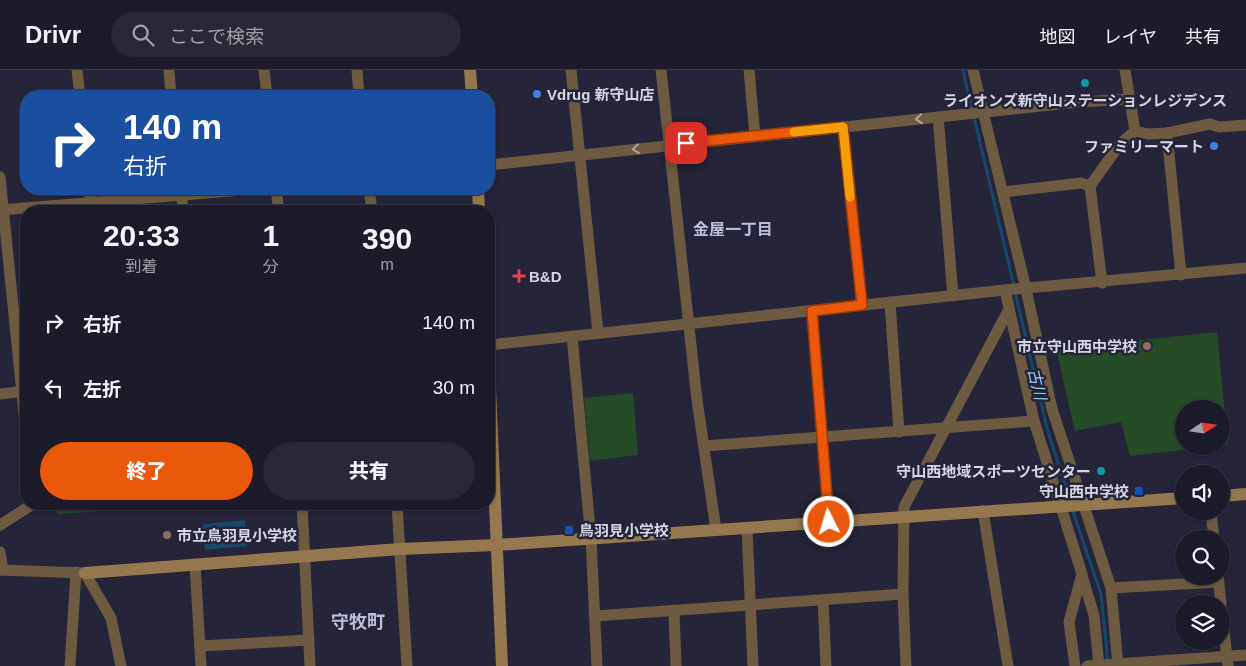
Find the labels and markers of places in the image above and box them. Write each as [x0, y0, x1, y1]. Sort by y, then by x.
marker: ライオンズ新守山ステーションレジデンス [1079, 77, 1091, 89]
place label: Vdrug 新守山店 [547, 86, 655, 103]
marker: Vdrug 新守山店 [531, 88, 543, 100]
place label: ライオンズ新守山ステーションレジデンス [943, 92, 1227, 109]
pin [665, 122, 707, 164]
place label: ファミリーマート [1084, 138, 1204, 155]
marker: ファミリーマート [1208, 140, 1220, 152]
place label: B&D [529, 268, 562, 285]
marker: B&D [513, 270, 525, 282]
place label: 市立守山西中学校 [1017, 338, 1137, 355]
marker: 市立守山西中学校 [1141, 340, 1153, 352]
place label: 守山西地域スポーツセンター [896, 463, 1091, 480]
marker: 守山西地域スポーツセンター [1095, 465, 1107, 477]
place label: 守山西中学校 [1039, 483, 1129, 500]
marker: 守山西中学校 [1133, 485, 1145, 497]
place label: 鳥羽見小学校 [579, 522, 669, 539]
marker: 鳥羽見小学校 [563, 524, 575, 536]
place label: 市立鳥羽見小学校 [177, 527, 297, 544]
marker: 市立鳥羽見小学校 [161, 529, 173, 541]

